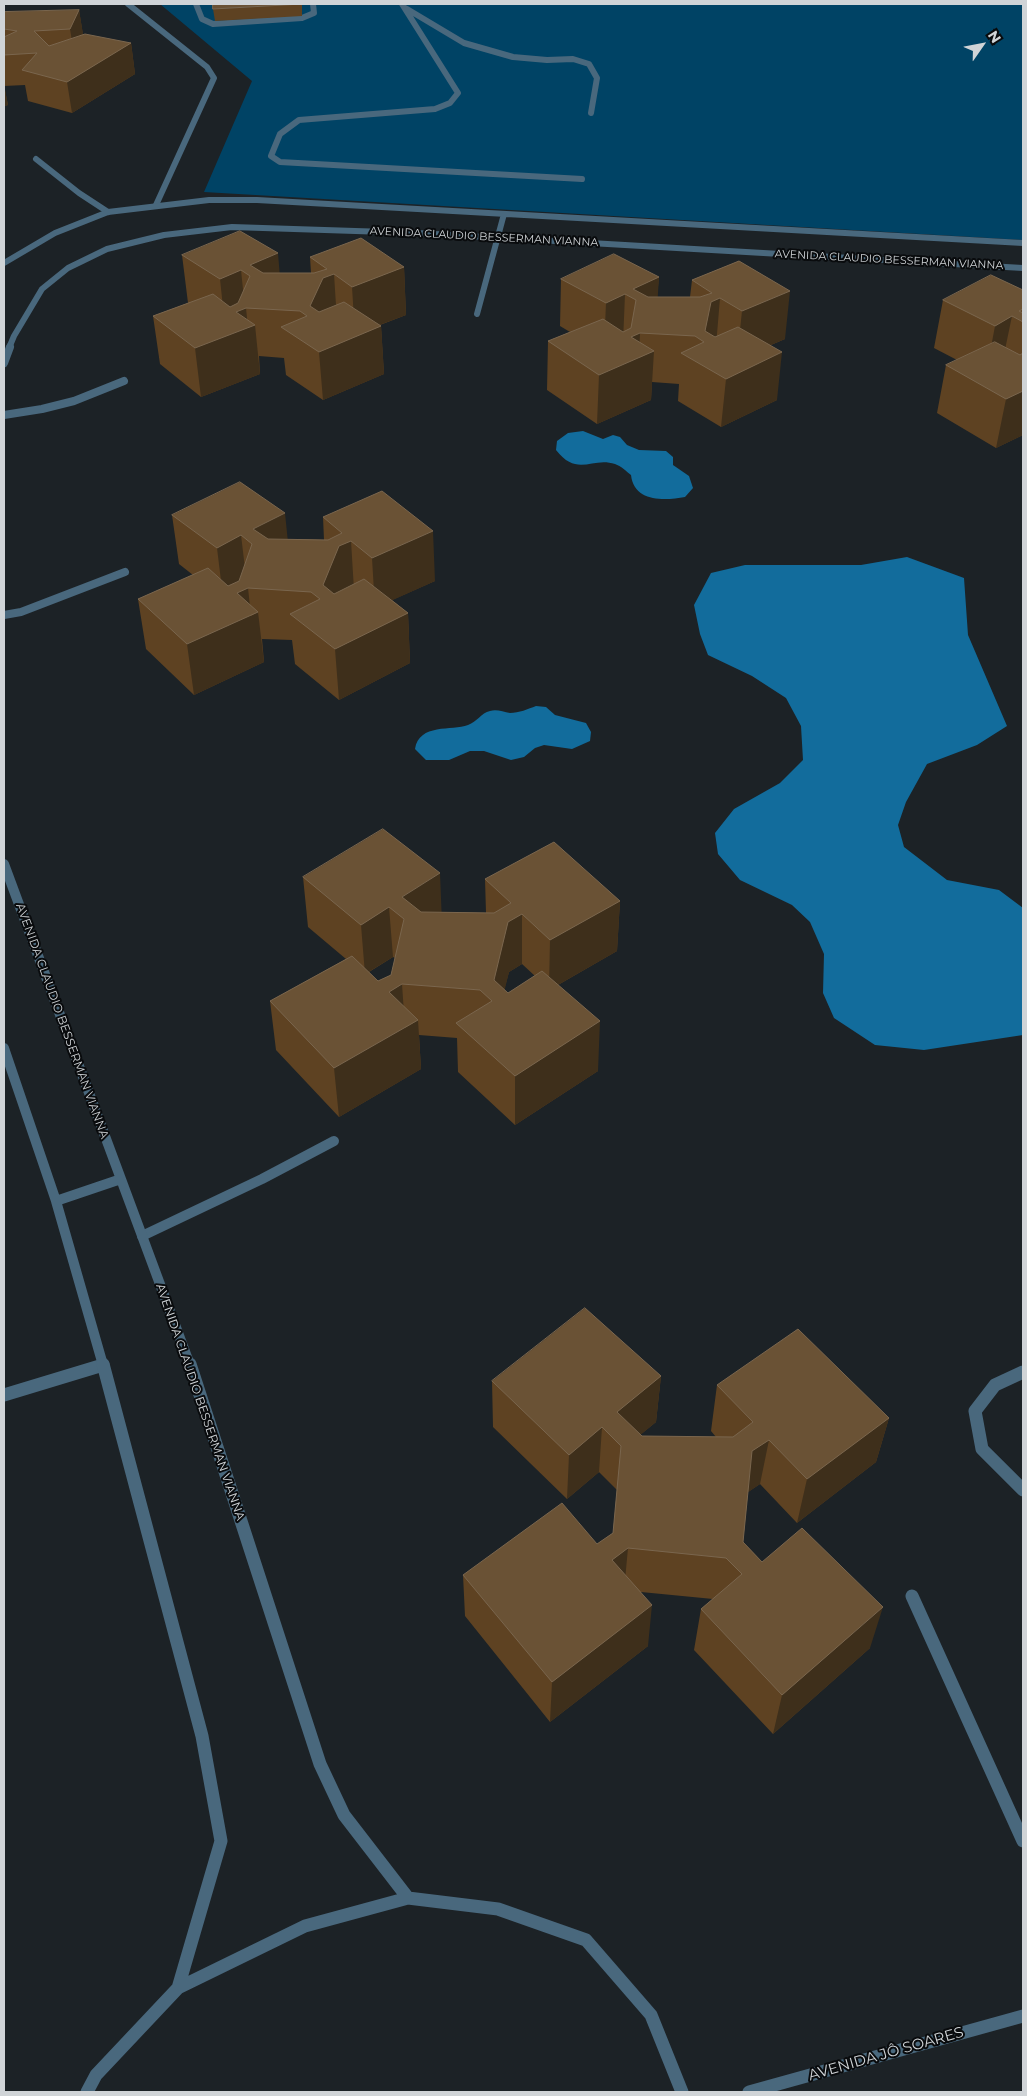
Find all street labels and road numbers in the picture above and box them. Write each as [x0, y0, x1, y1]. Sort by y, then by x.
street label: AVENIDA CLAUDIO BESSERMAN VIANNA [369, 224, 599, 250]
street label: AVENIDA CLAUDIO BESSERMAN VIANNA [774, 247, 1004, 273]
street label: AVENIDA CLAUDIO BESSERMAN VIANNA [13, 901, 111, 1141]
street label: AVENIDA CLAUDIO BESSERMAN VIANNA [153, 1282, 247, 1522]
street label: AVENIDA JÔ SOARES [806, 2023, 966, 2085]

